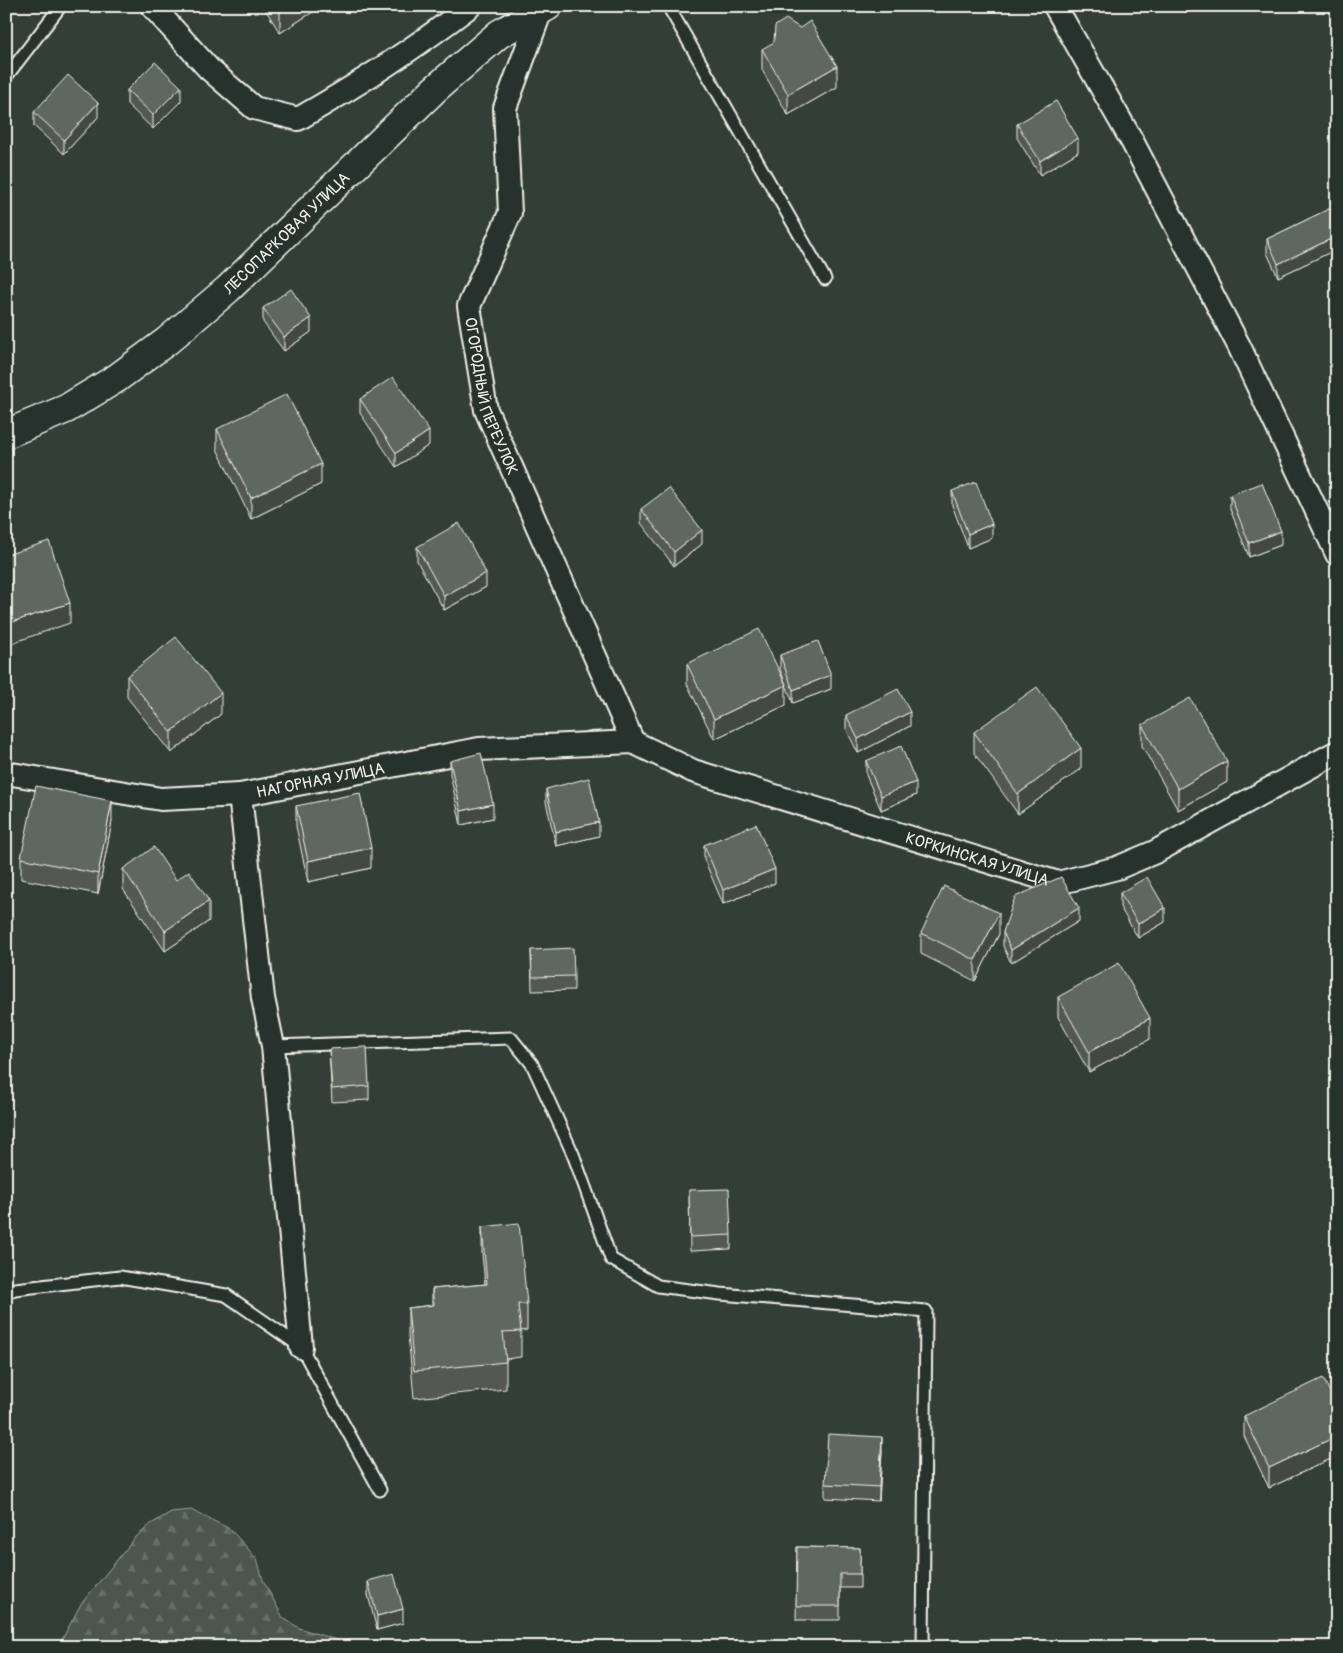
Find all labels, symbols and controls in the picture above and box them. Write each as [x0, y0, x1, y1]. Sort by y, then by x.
street label: ЛЕСОПАРКОВАЯ УЛИЦА [219, 168, 354, 300]
street label: ОГОРОДНЫЙ ПЕРЕУЛОК [460, 316, 522, 478]
street label: НАГОРНАЯ УЛИЦА [255, 758, 386, 803]
street label: КОРКИНСКАЯ УЛИЦА [903, 828, 1051, 891]

